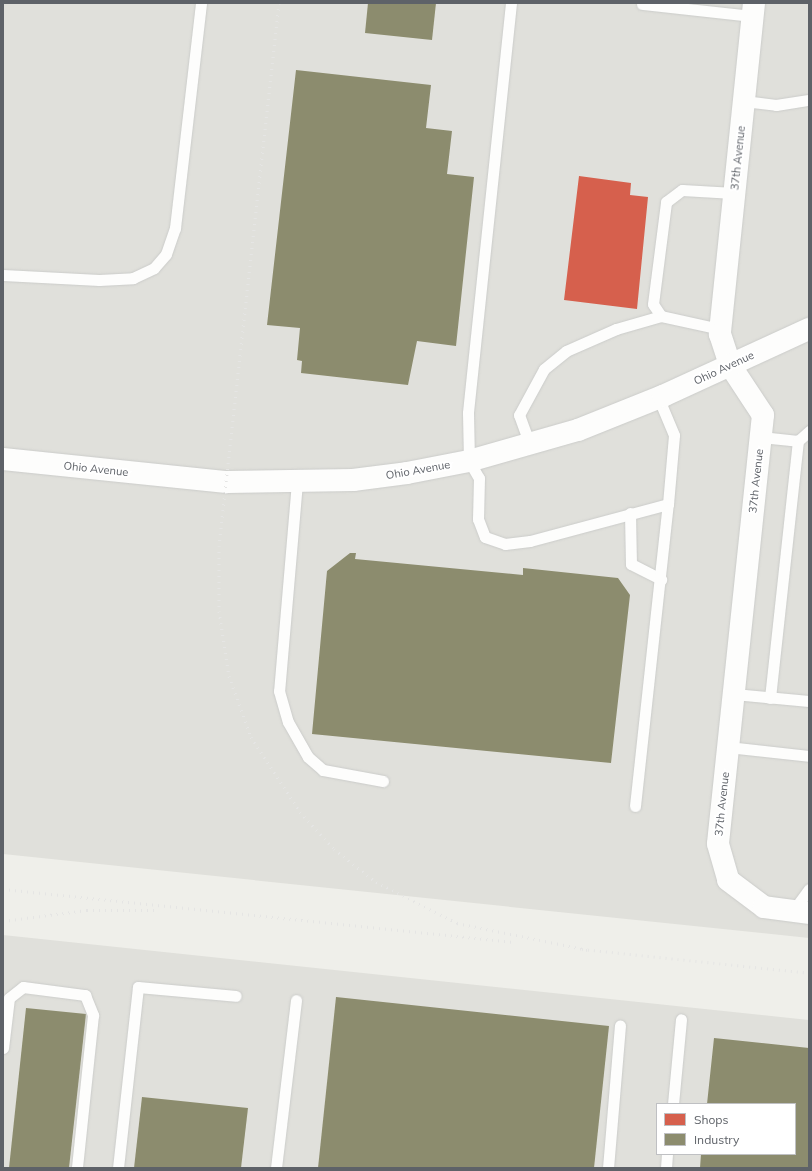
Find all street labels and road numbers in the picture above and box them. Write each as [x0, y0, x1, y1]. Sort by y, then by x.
street label: 37th Avenue [728, 125, 748, 191]
street label: Ohio Avenue [692, 348, 756, 388]
street label: 37th Avenue [746, 448, 766, 514]
street label: Ohio Avenue [385, 458, 451, 482]
street label: Ohio Avenue [63, 459, 129, 479]
street label: 37th Avenue [712, 771, 732, 837]

